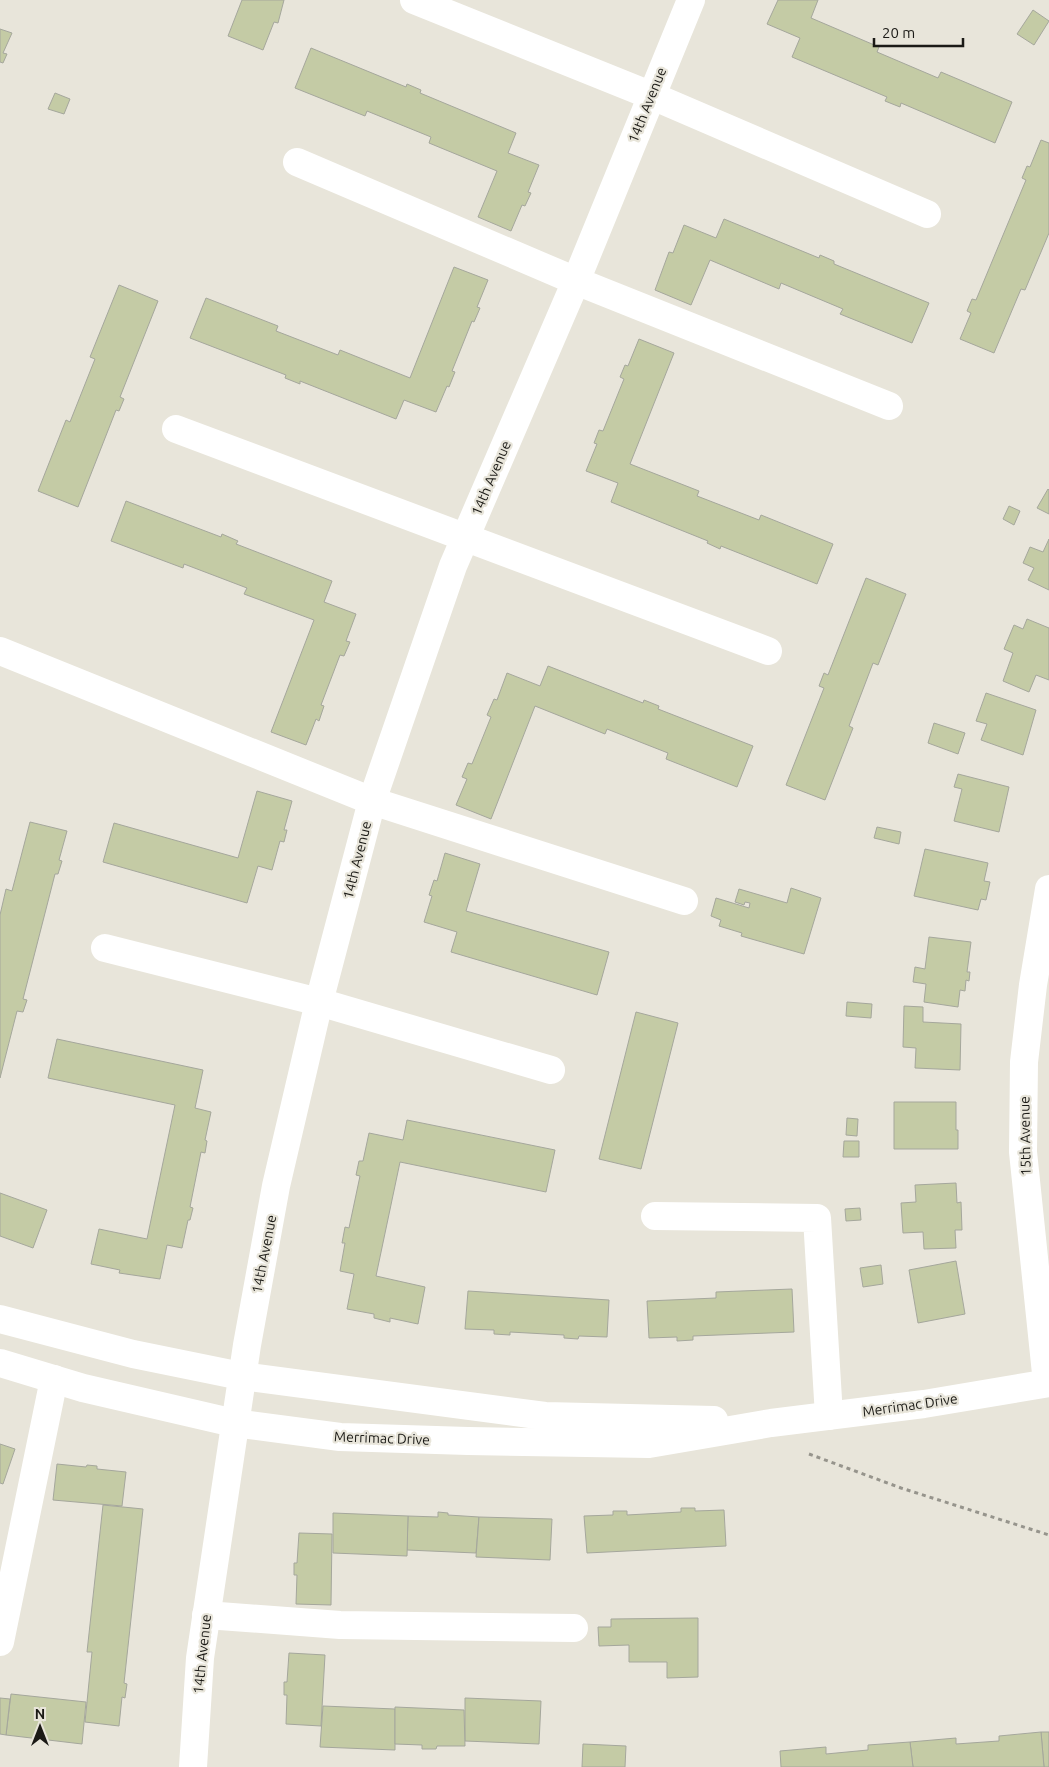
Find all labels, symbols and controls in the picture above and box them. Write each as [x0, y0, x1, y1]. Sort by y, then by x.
scale bar [874, 15, 963, 47]
text: 20 m [882, 24, 915, 41]
street label: 14th Avenue [625, 65, 669, 145]
street label: 14th Avenue [468, 438, 514, 518]
street label: 14th Avenue [340, 819, 374, 901]
street label: 15th Avenue [1016, 1096, 1034, 1176]
street label: 14th Avenue [249, 1213, 279, 1295]
street label: Merrimac Drive [861, 1390, 959, 1420]
street label: Merrimac Drive [334, 1428, 430, 1448]
street label: 14th Avenue [190, 1614, 214, 1694]
north arrow [15, 1702, 65, 1752]
text: N [35, 1706, 45, 1722]

